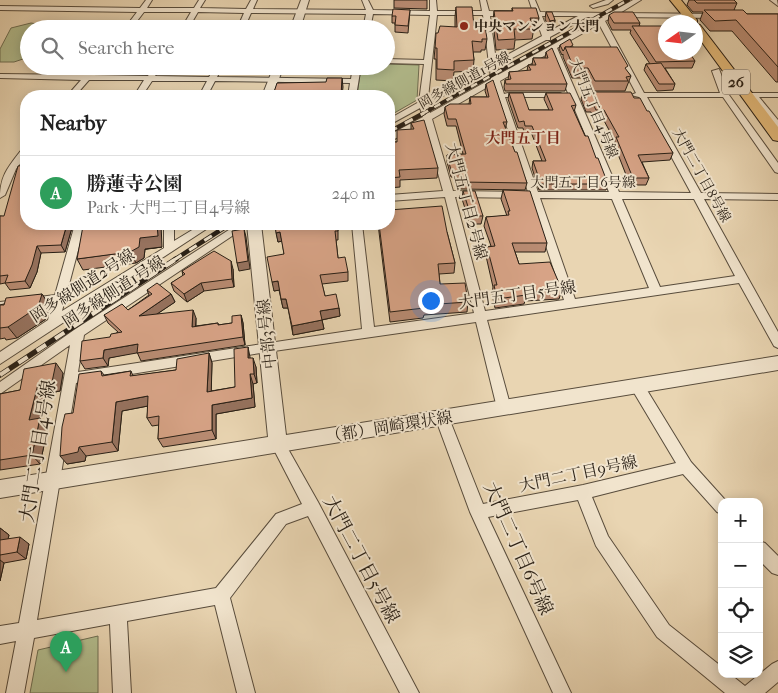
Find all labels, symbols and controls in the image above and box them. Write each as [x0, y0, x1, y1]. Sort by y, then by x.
north arrow [658, 15, 703, 60]
place label: 中央マンション大門 [474, 18, 599, 35]
search box [20, 20, 395, 75]
marker: 中央マンション大門 [458, 20, 470, 32]
icon: search [38, 34, 66, 62]
text: Search here [78, 37, 174, 59]
street label: 岡多線側道1号線 [415, 48, 513, 113]
street label: 大門五丁目4号線 [566, 56, 621, 161]
road number: 26 [722, 70, 750, 94]
text: Nearby [40, 111, 106, 135]
street label: 大門二丁目8号線 [669, 125, 734, 225]
district label: 大門五丁目 [485, 129, 561, 147]
street label: 大門五丁目2号線 [442, 141, 491, 262]
text: 勝蓮寺公園 [87, 173, 182, 195]
street label: 大門五丁目6号線 [530, 174, 636, 191]
text: A [51, 184, 61, 203]
text: 240 m [332, 184, 375, 203]
text: Park · 大門二丁目4号線 [87, 198, 250, 217]
street label: 岡多線側道2号線 [27, 245, 138, 326]
street label: 岡多線側道1号線 [59, 251, 168, 331]
street label: 大門五丁目5号線 [457, 277, 577, 312]
your location [418, 288, 444, 314]
street label: 中部3号線 [253, 298, 280, 370]
street label: 大門二丁目4号線 [16, 378, 60, 524]
street label: （都）岡崎環状線 [324, 407, 454, 446]
street label: 大門二丁目9号線 [517, 452, 639, 495]
street label: 大門二丁目6号線 [479, 478, 557, 618]
street label: 大門二丁目5号線 [318, 492, 404, 627]
map controls [718, 498, 763, 678]
button: + [718, 498, 763, 543]
button: − [718, 543, 763, 588]
button: locate [718, 588, 763, 633]
pin: A [50, 631, 82, 672]
button: layers [718, 633, 763, 678]

